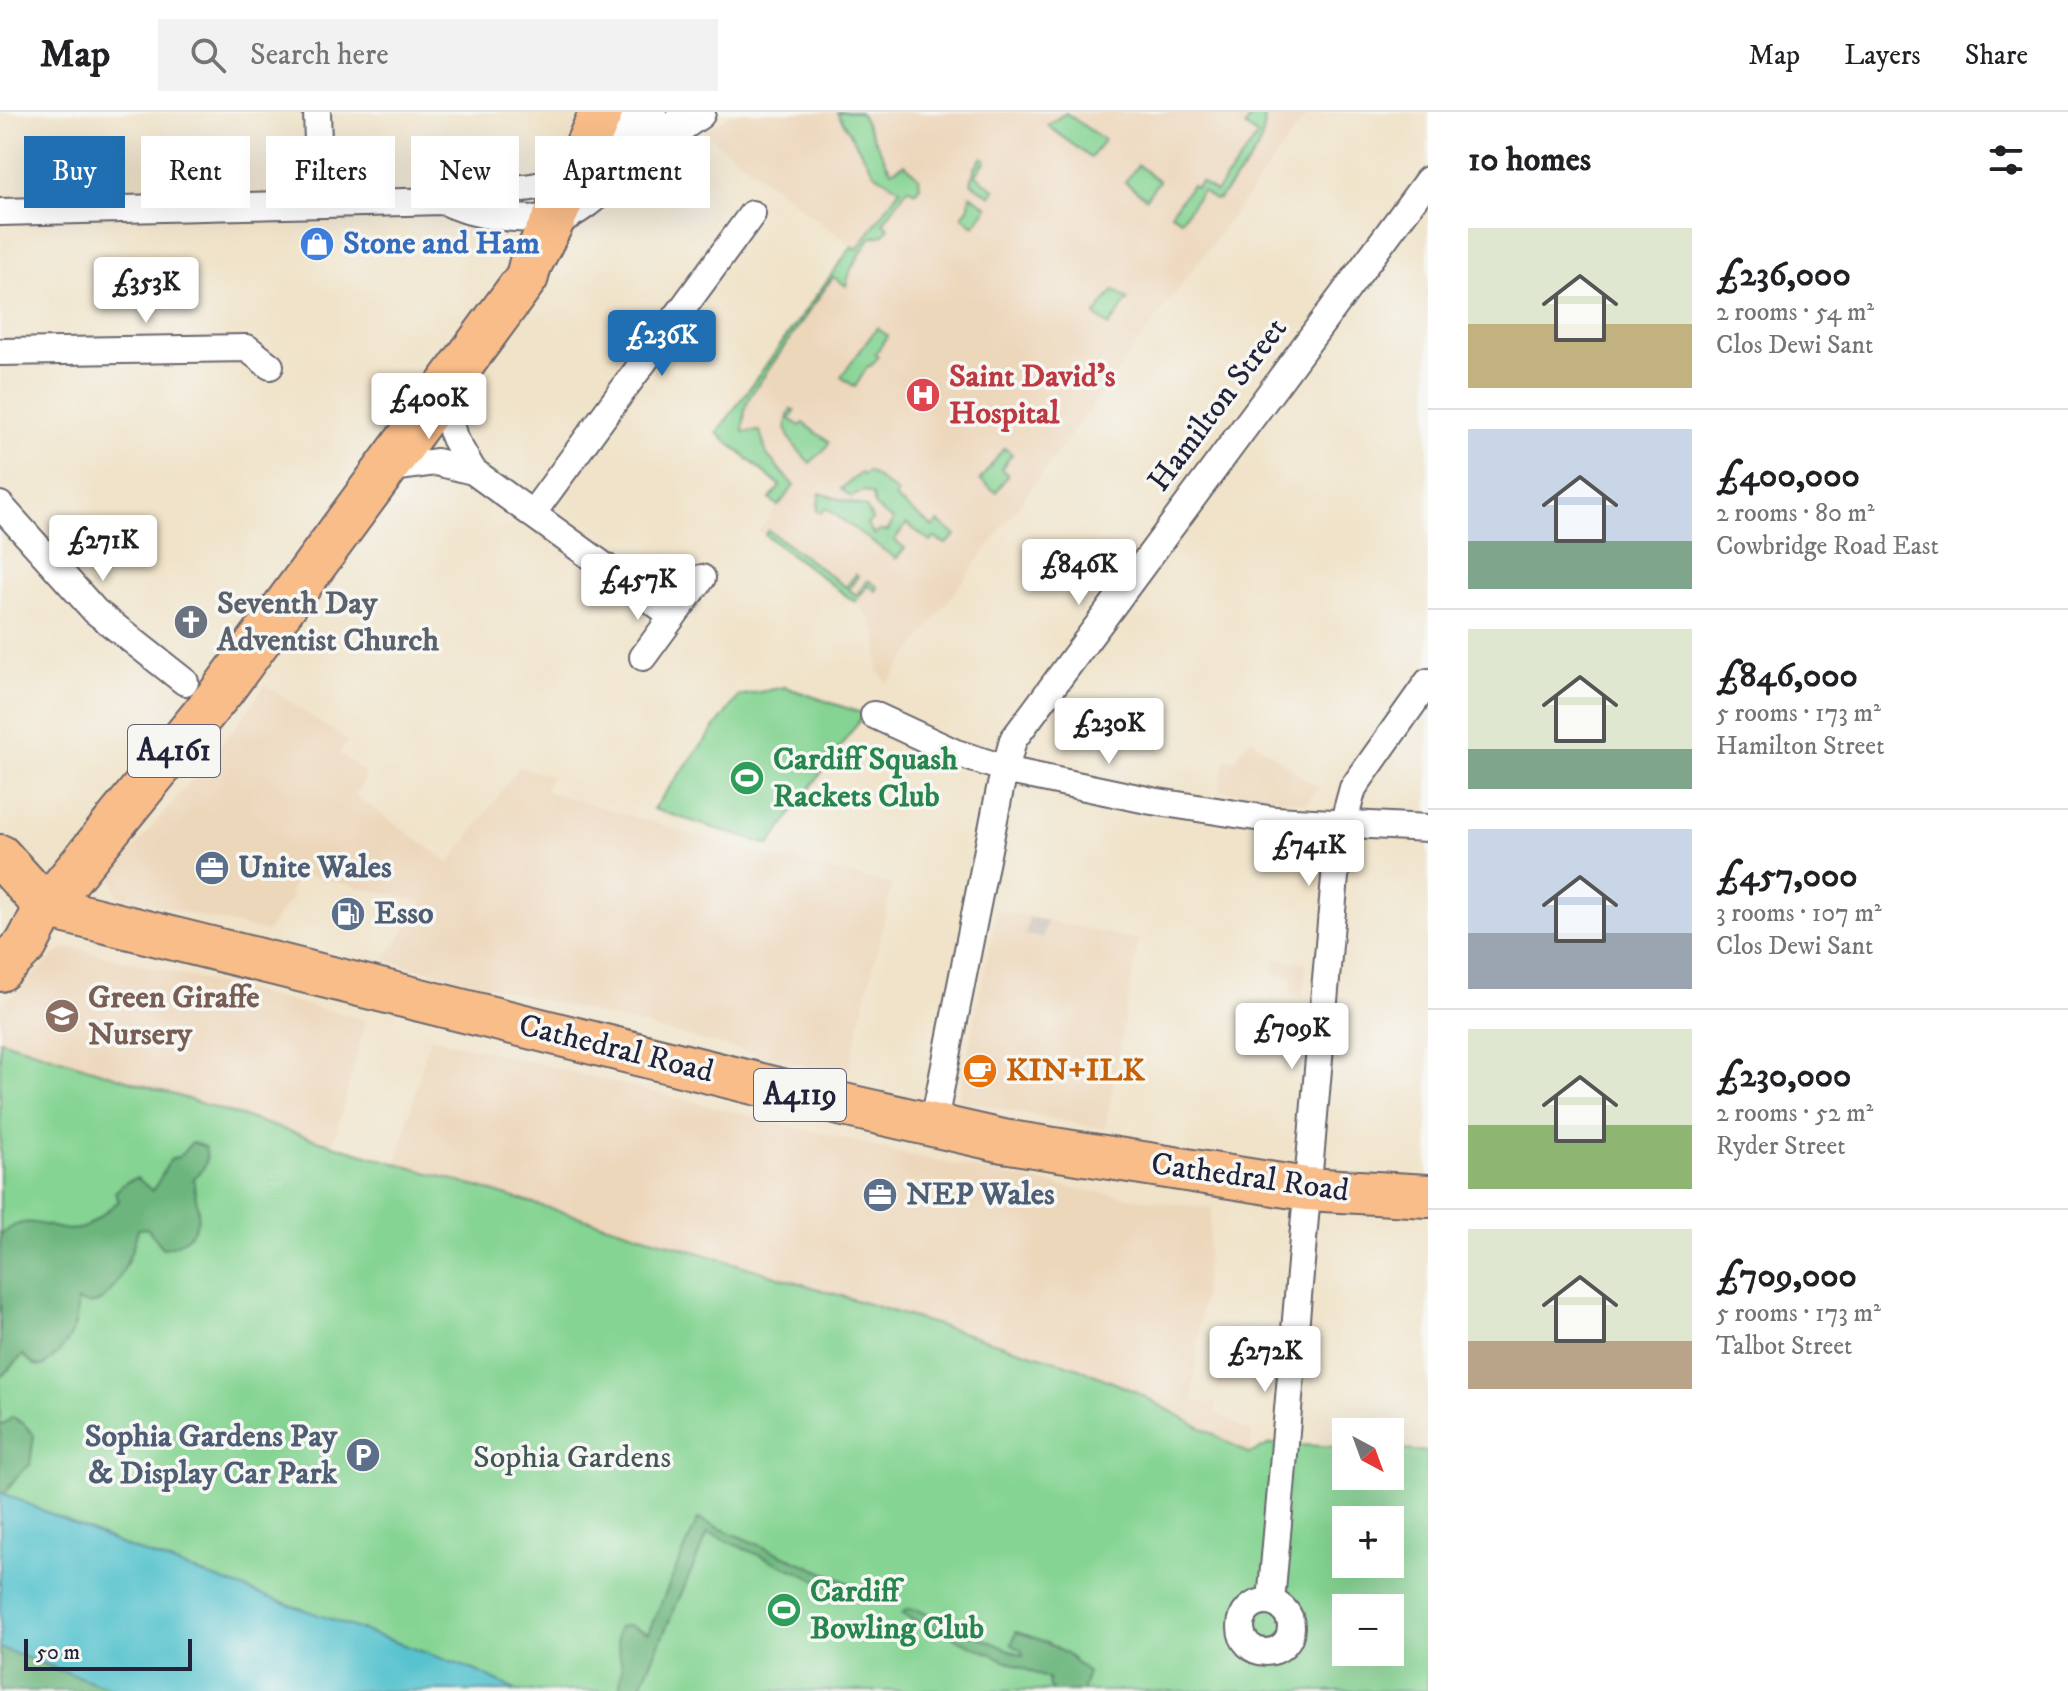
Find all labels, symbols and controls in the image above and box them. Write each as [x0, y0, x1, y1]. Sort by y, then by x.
search box [158, 19, 718, 91]
text: Map [40, 31, 110, 79]
icon: search [186, 33, 230, 77]
text: Search here [250, 37, 389, 74]
text: Map [1749, 38, 1800, 73]
text: Layers [1844, 38, 1921, 73]
text: Share [1965, 38, 2028, 73]
chip: Buy [24, 136, 125, 208]
chip: Rent [141, 136, 250, 208]
chip: Filters [266, 136, 395, 208]
chip: New [411, 136, 519, 208]
chip: Apartment [535, 136, 710, 208]
icon: filters [1984, 138, 2028, 182]
text: 10 homes [1468, 139, 1591, 181]
place label: Stone and Ham [343, 224, 540, 264]
shop icon: Stone and Ham [298, 225, 336, 263]
text: £236,000 [1716, 254, 1851, 296]
pin: £353K [90, 257, 202, 325]
icon: home [1532, 260, 1628, 356]
text: £353K [112, 266, 180, 299]
text: 2 rooms · 54 m² [1716, 296, 1874, 329]
pin: £236K [606, 310, 718, 378]
street label: Hamilton Street [1140, 310, 1296, 500]
text: £236K [626, 319, 698, 352]
text: Clos Dewi Sant [1716, 329, 1873, 362]
place label: Saint David's Hospital [949, 357, 1116, 434]
pin: £400K [373, 373, 485, 441]
hospital icon: Saint David's Hospital [904, 376, 942, 414]
text: £400K [389, 382, 469, 415]
text: £400,000 [1716, 455, 1860, 497]
icon: home [1532, 461, 1628, 557]
text: 2 rooms · 80 m² [1716, 497, 1875, 530]
pin: £271K [47, 515, 159, 583]
text: £271K [67, 524, 139, 557]
text: Cowbridge Road East [1716, 530, 1939, 563]
pin: £846K [1023, 539, 1135, 607]
text: £846K [1040, 548, 1118, 581]
pin: £457K [582, 554, 694, 622]
text: £457K [599, 563, 677, 596]
place label: Seventh Day Adventist Church [216, 584, 439, 661]
church icon: Seventh Day Adventist Church [172, 603, 210, 641]
text: £846,000 [1716, 655, 1858, 697]
icon: home [1532, 661, 1628, 757]
text: 5 rooms · 173 m² [1716, 697, 1881, 730]
pin: £230K [1053, 698, 1165, 766]
text: £230K [1073, 707, 1145, 740]
road number: A4161 [128, 725, 220, 777]
text: Hamilton Street [1716, 730, 1884, 763]
place label: Cardiff Squash Rackets Club [773, 740, 958, 817]
sports icon: Cardiff Squash Rackets Club [728, 759, 766, 797]
pin: £741K [1253, 820, 1365, 888]
text: £741K [1272, 829, 1346, 862]
place label: Unite Wales [238, 848, 392, 888]
office icon: Unite Wales [193, 849, 231, 887]
text: £457,000 [1716, 855, 1858, 897]
icon: home [1532, 861, 1628, 957]
place label: Esso [374, 894, 434, 934]
fuel station icon: Esso [329, 895, 367, 933]
text: 3 rooms · 107 m² [1716, 897, 1882, 930]
text: Clos Dewi Sant [1716, 930, 1873, 963]
place label: Green Giraffe Nursery [88, 978, 260, 1055]
school or university icon: Green Giraffe Nursery [43, 997, 81, 1035]
pin: £709K [1236, 1003, 1348, 1071]
street label: Cathedral Road [514, 1005, 718, 1093]
text: £709K [1254, 1012, 1330, 1045]
place label: KIN+ILK [1006, 1051, 1145, 1091]
cafe icon: KIN+ILK [961, 1052, 999, 1090]
text: £230,000 [1716, 1055, 1851, 1097]
icon: home [1532, 1061, 1628, 1157]
road number: A4119 [754, 1069, 846, 1121]
text: 2 rooms · 52 m² [1716, 1097, 1873, 1130]
text: Ryder Street [1716, 1130, 1846, 1163]
street label: Cathedral Road [1149, 1144, 1351, 1212]
place label: NEP Wales [906, 1175, 1055, 1215]
office icon: NEP Wales [861, 1176, 899, 1214]
text: £709,000 [1716, 1255, 1857, 1297]
icon: home [1532, 1261, 1628, 1357]
text: 5 rooms · 173 m² [1716, 1297, 1881, 1330]
pin: £272K [1209, 1326, 1321, 1394]
text: Talbot Street [1716, 1330, 1852, 1363]
text: £272K [1228, 1335, 1302, 1368]
place label: Sophia Gardens Pay & Display Car Park [85, 1417, 338, 1494]
north arrow [1332, 1418, 1404, 1490]
map controls [1332, 1418, 1404, 1666]
parking icon: Sophia Gardens Pay & Display Car Park [344, 1436, 382, 1474]
park label: Sophia Gardens [473, 1438, 671, 1478]
button: + [1332, 1506, 1404, 1578]
place label: Cardiff Bowling Club [810, 1572, 984, 1649]
sports icon: Cardiff Bowling Club [765, 1591, 803, 1629]
button: − [1332, 1594, 1404, 1666]
scale bar [24, 1635, 192, 1671]
text: 50 m [36, 1639, 80, 1666]

